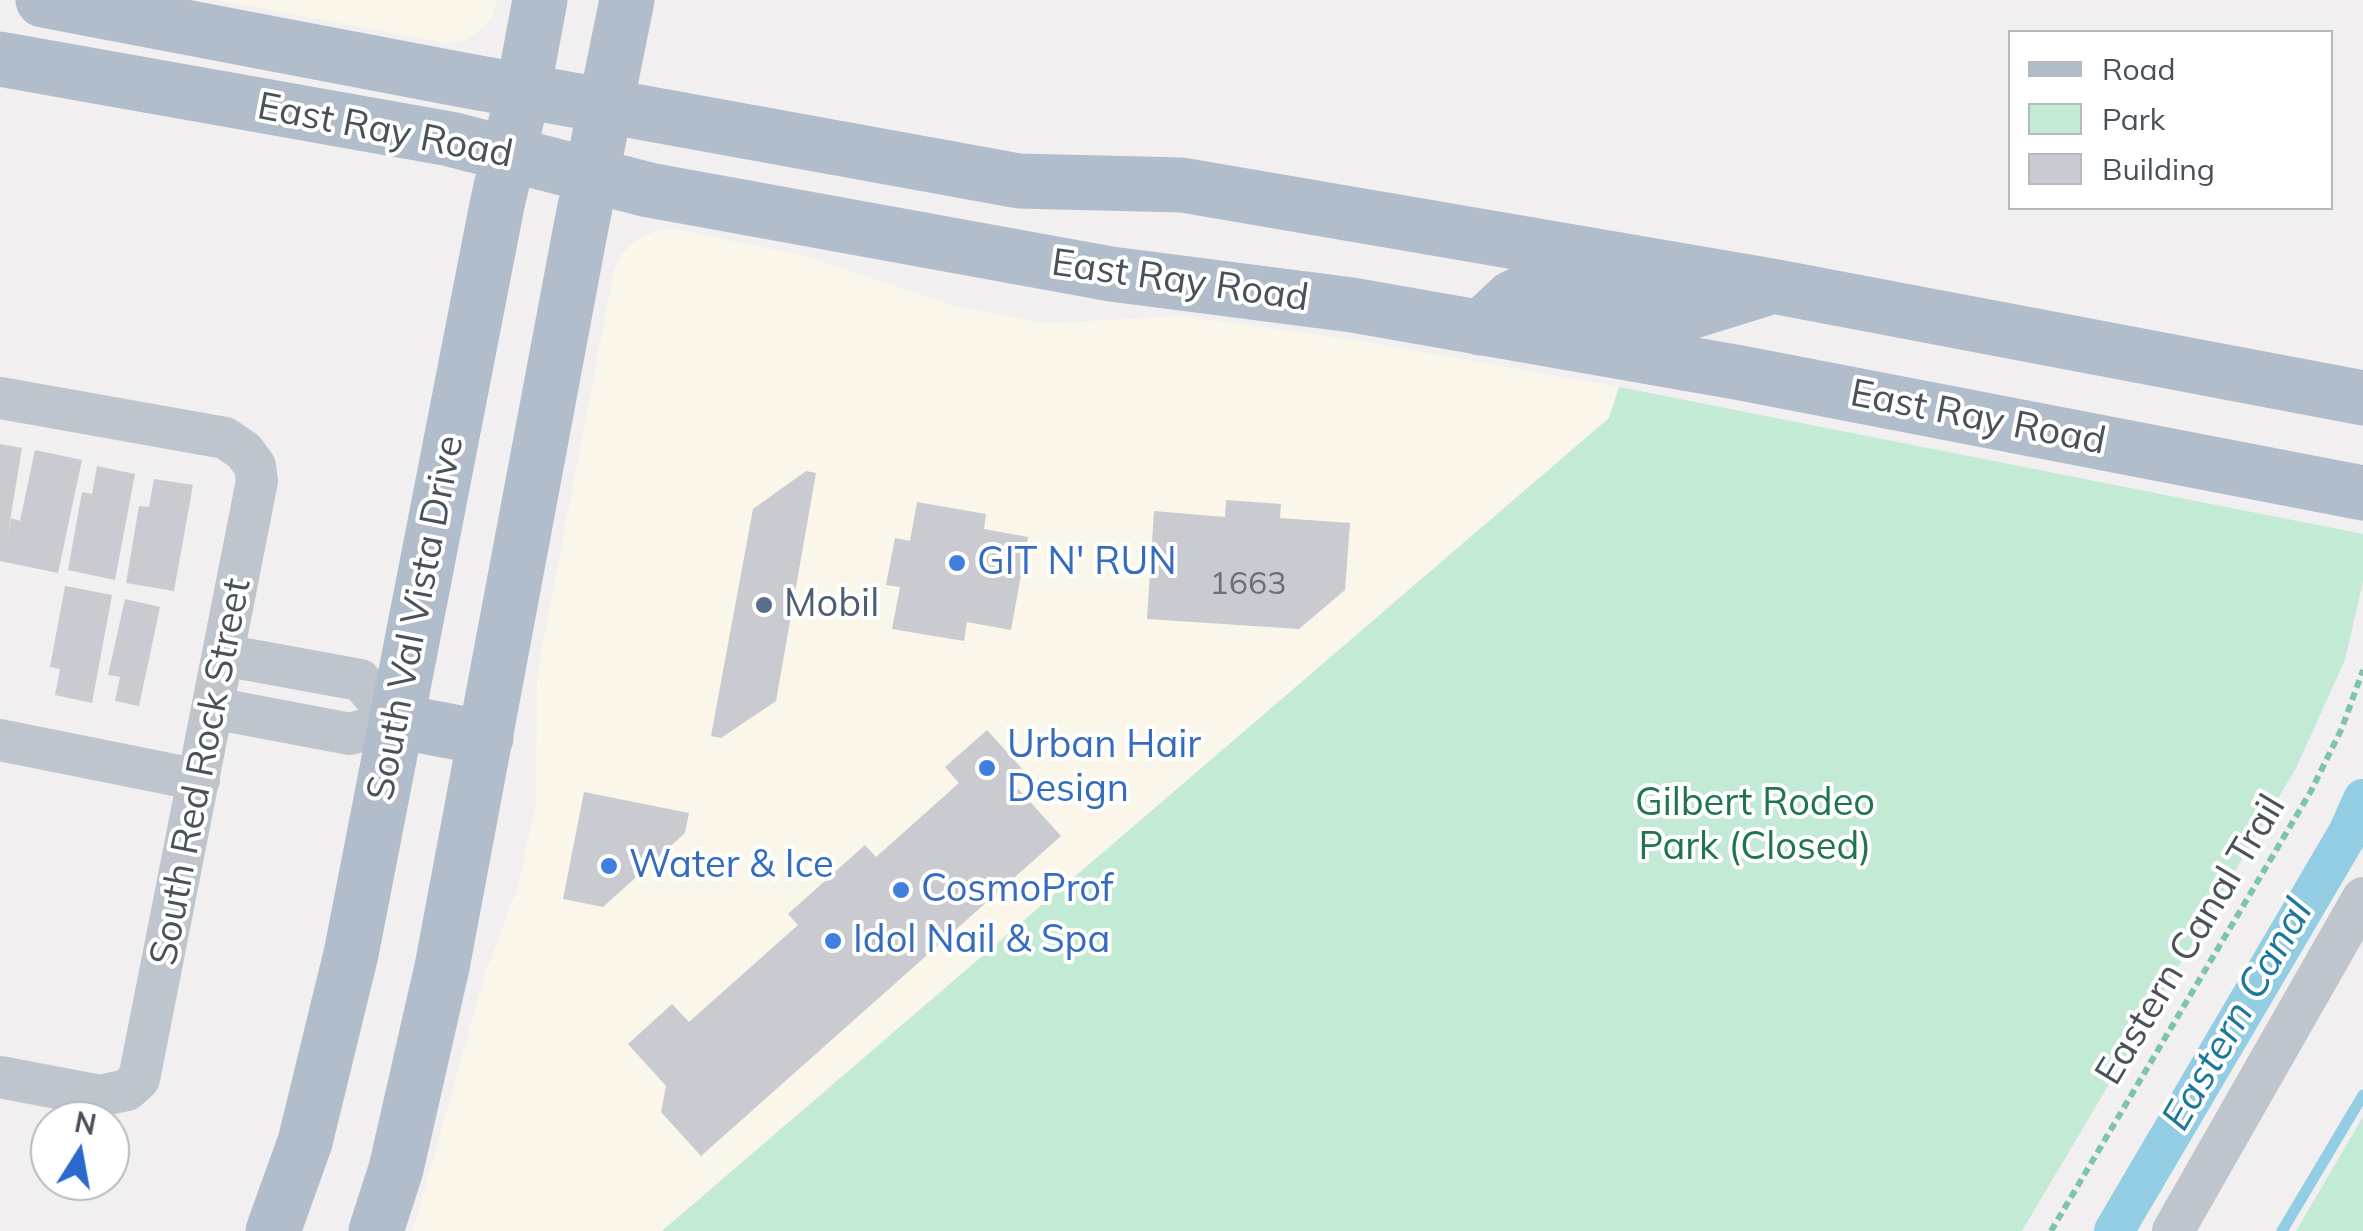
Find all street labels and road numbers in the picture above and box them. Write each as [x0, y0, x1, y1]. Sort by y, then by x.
street label: East Ray Road [254, 84, 516, 178]
street label: East Ray Road [1049, 240, 1311, 322]
street label: East Ray Road [1847, 371, 2109, 465]
street label: South Val Vista Drive [358, 432, 474, 804]
street label: South Red Rock Street [141, 575, 261, 969]
street label: Eastern Canal Trail [2086, 787, 2296, 1093]

